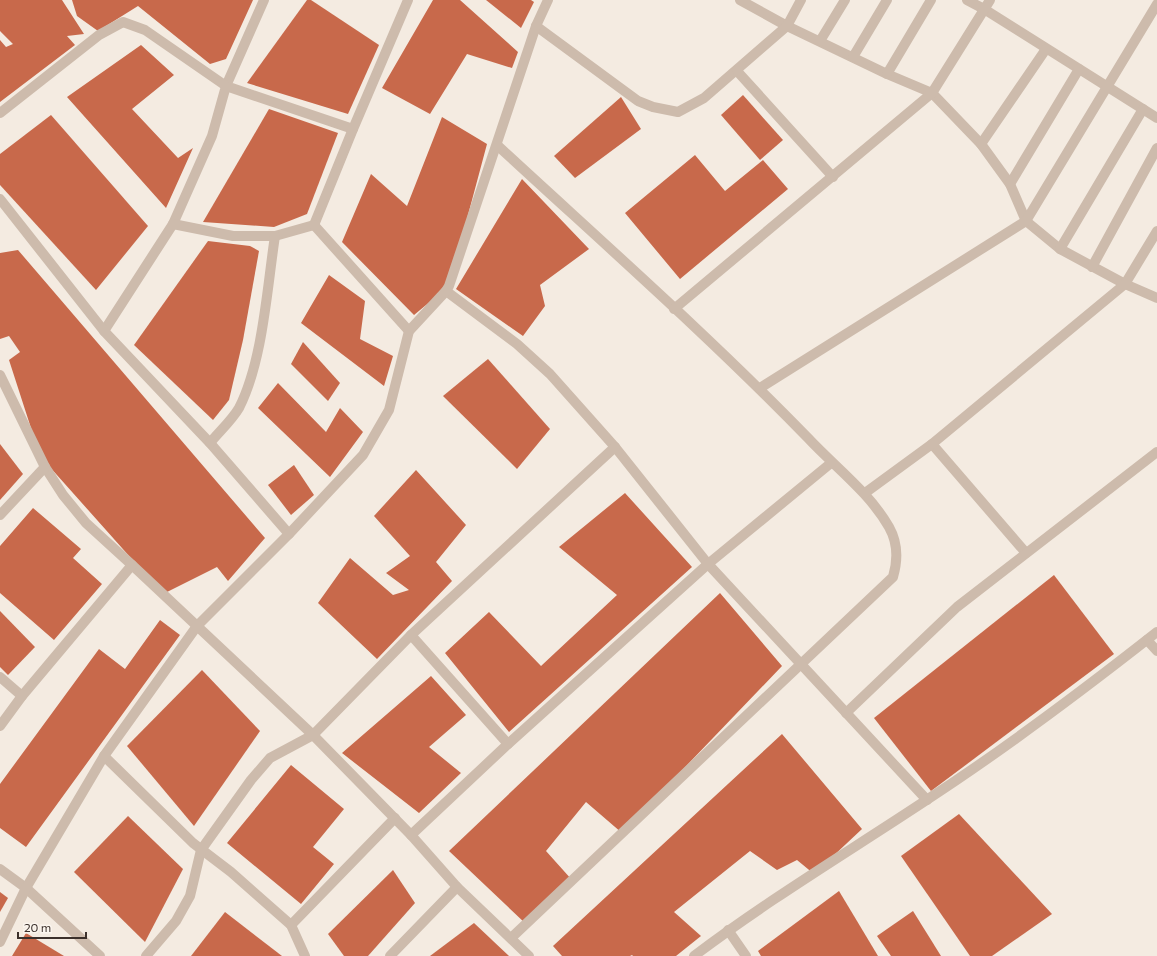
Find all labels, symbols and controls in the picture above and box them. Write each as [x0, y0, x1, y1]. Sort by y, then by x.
scale bar [18, 914, 86, 940]
text: 20 m [24, 920, 51, 934]

